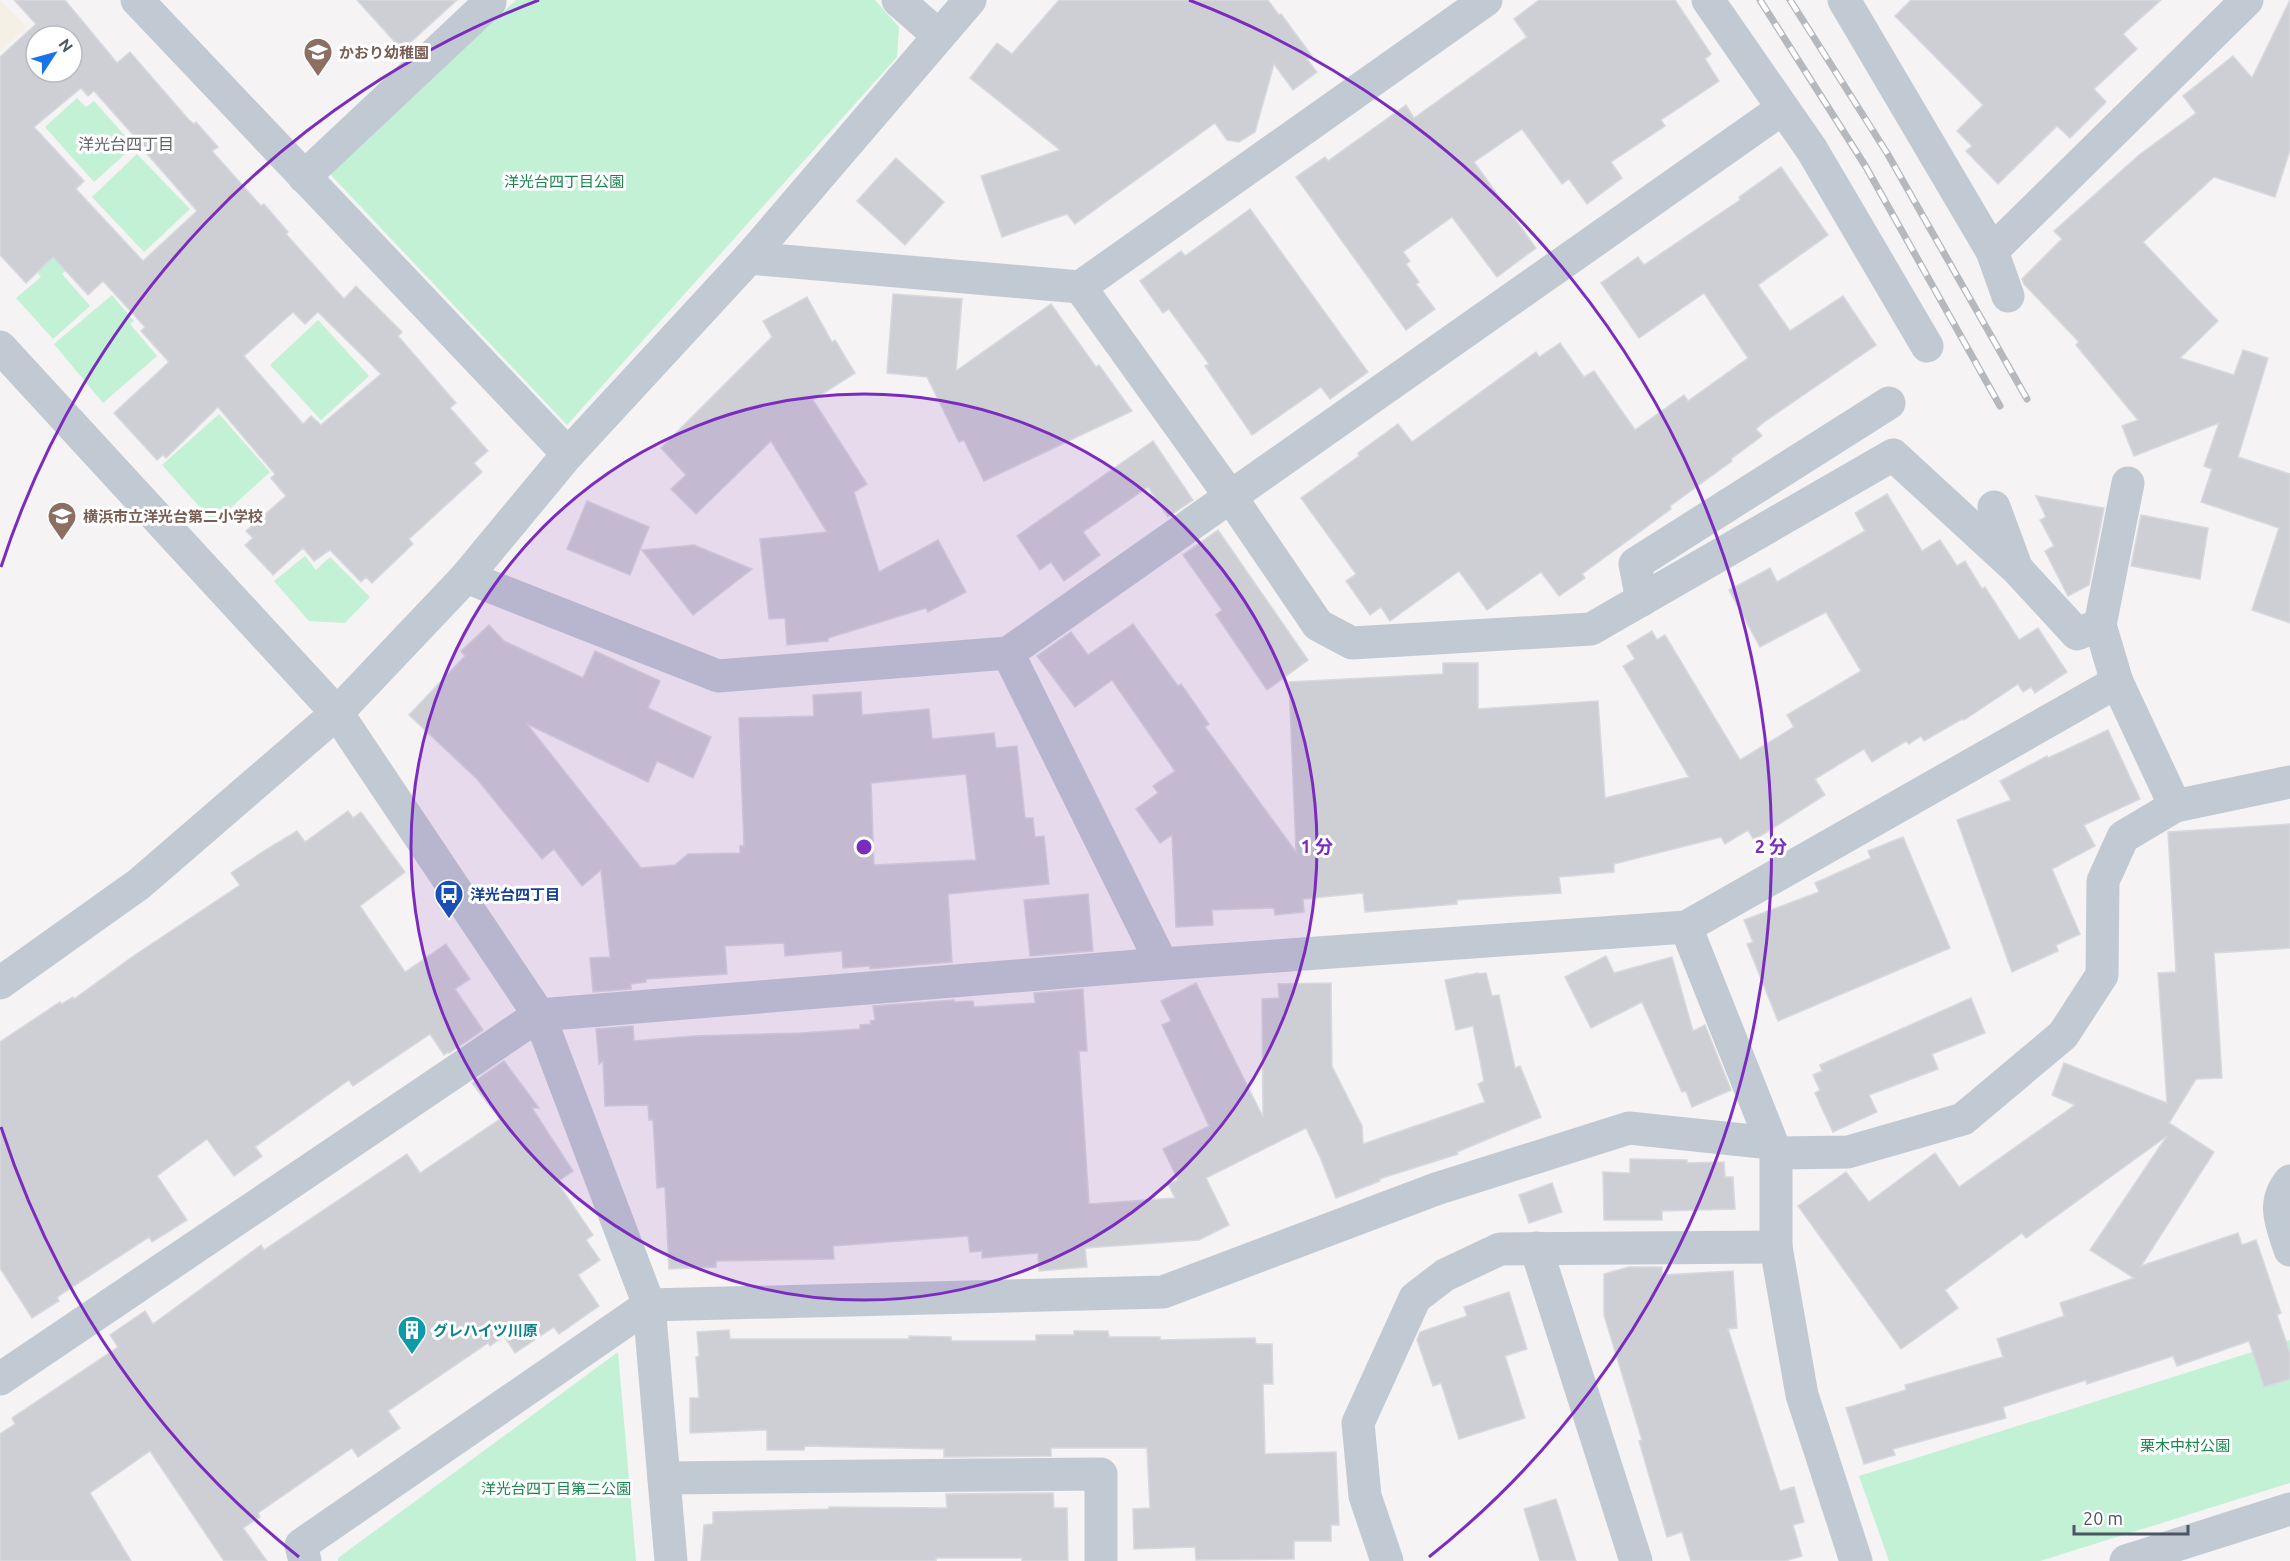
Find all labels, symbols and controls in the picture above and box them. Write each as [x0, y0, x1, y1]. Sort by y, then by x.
north arrow [24, 24, 84, 84]
text: N [55, 35, 77, 55]
school or university icon: かおり幼稚園 [302, 36, 334, 78]
place label: かおり幼稚園 [339, 44, 429, 61]
district label: 洋光台四丁目 [78, 135, 174, 153]
park label: 洋光台四丁目公園 [504, 173, 624, 190]
school or university icon: 横浜市立洋光台第二小学校 [46, 500, 78, 542]
place label: 横浜市立洋光台第二小学校 [83, 508, 263, 525]
text: 1 分 [1301, 836, 1333, 856]
text: 2 分 [1755, 836, 1787, 856]
centre of rings [854, 837, 874, 857]
bus stop icon: 洋光台四丁目 [433, 878, 465, 920]
place label: 洋光台四丁目 [470, 886, 560, 903]
building icon: グレハイツ川原 [396, 1314, 428, 1356]
place label: グレハイツ川原 [433, 1322, 538, 1339]
park label: 栗木中村公園 [2140, 1437, 2230, 1454]
park label: 洋光台四丁目第二公園 [481, 1480, 631, 1497]
scale bar [2074, 1498, 2188, 1536]
text: 20 m [2083, 1508, 2123, 1528]

